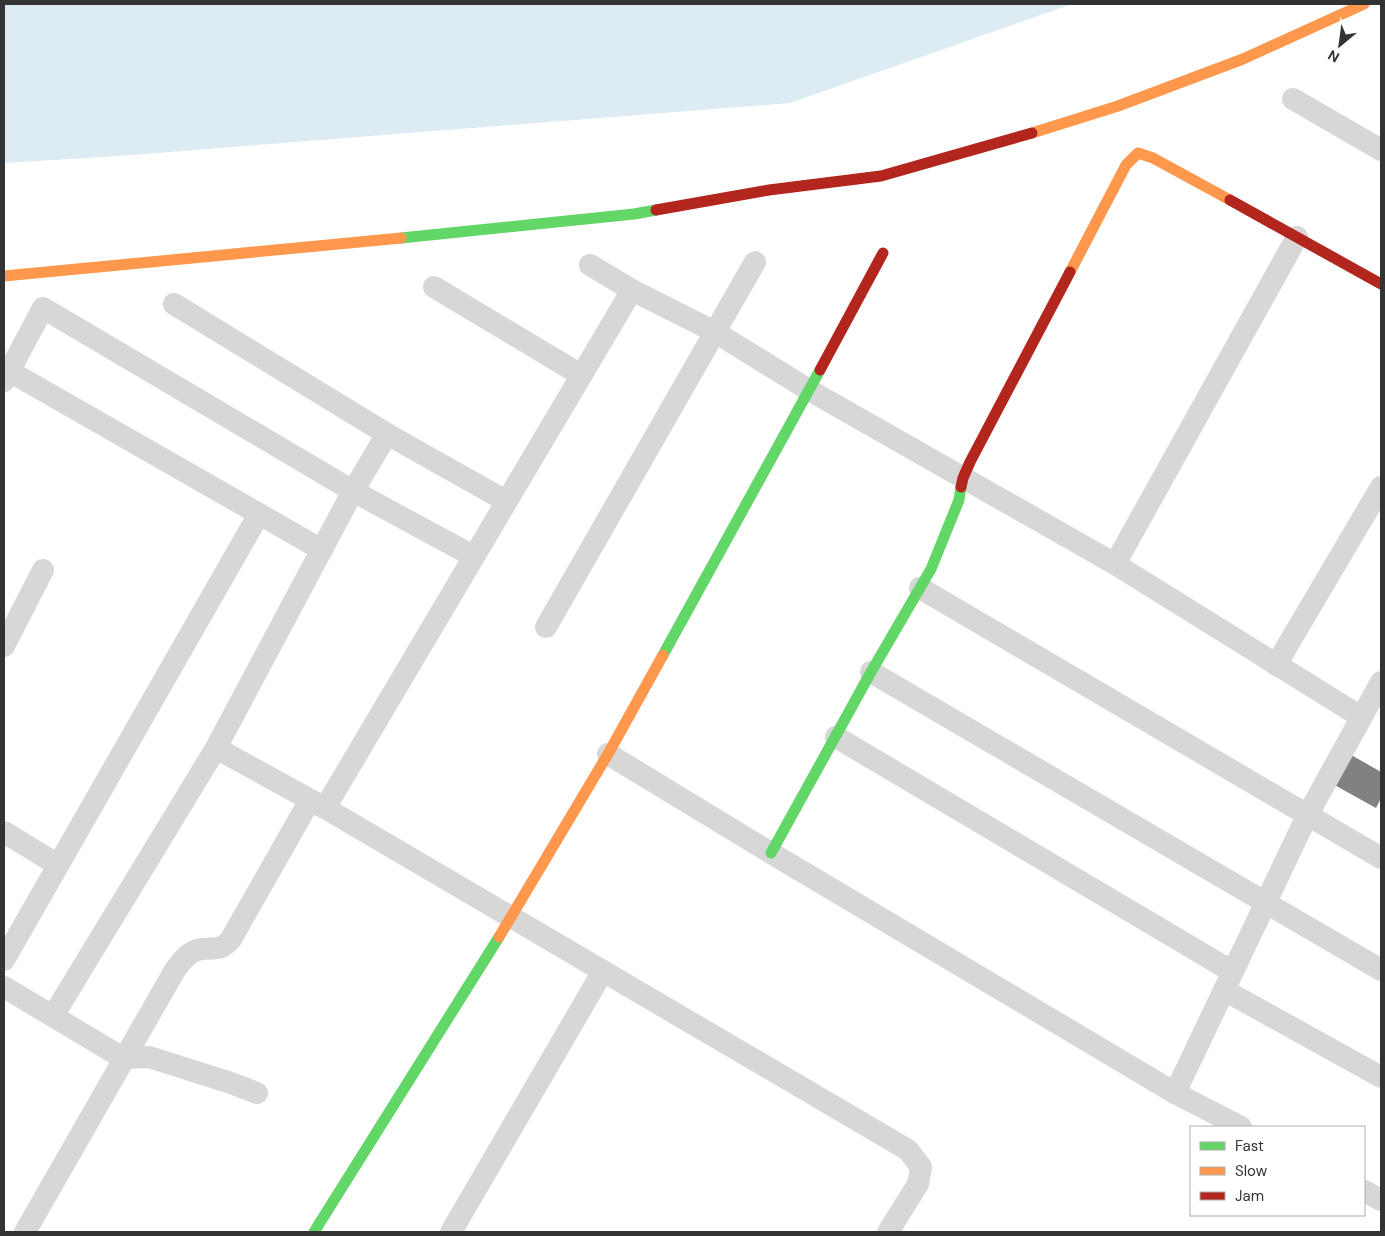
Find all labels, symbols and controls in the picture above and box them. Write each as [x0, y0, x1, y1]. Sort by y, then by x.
north arrow [1315, 20, 1365, 70]
text: N [1325, 46, 1343, 67]
legend [1190, 1126, 1365, 1216]
text: Fast [1235, 1136, 1264, 1156]
text: Slow [1235, 1161, 1268, 1181]
text: Jam [1235, 1186, 1264, 1206]

